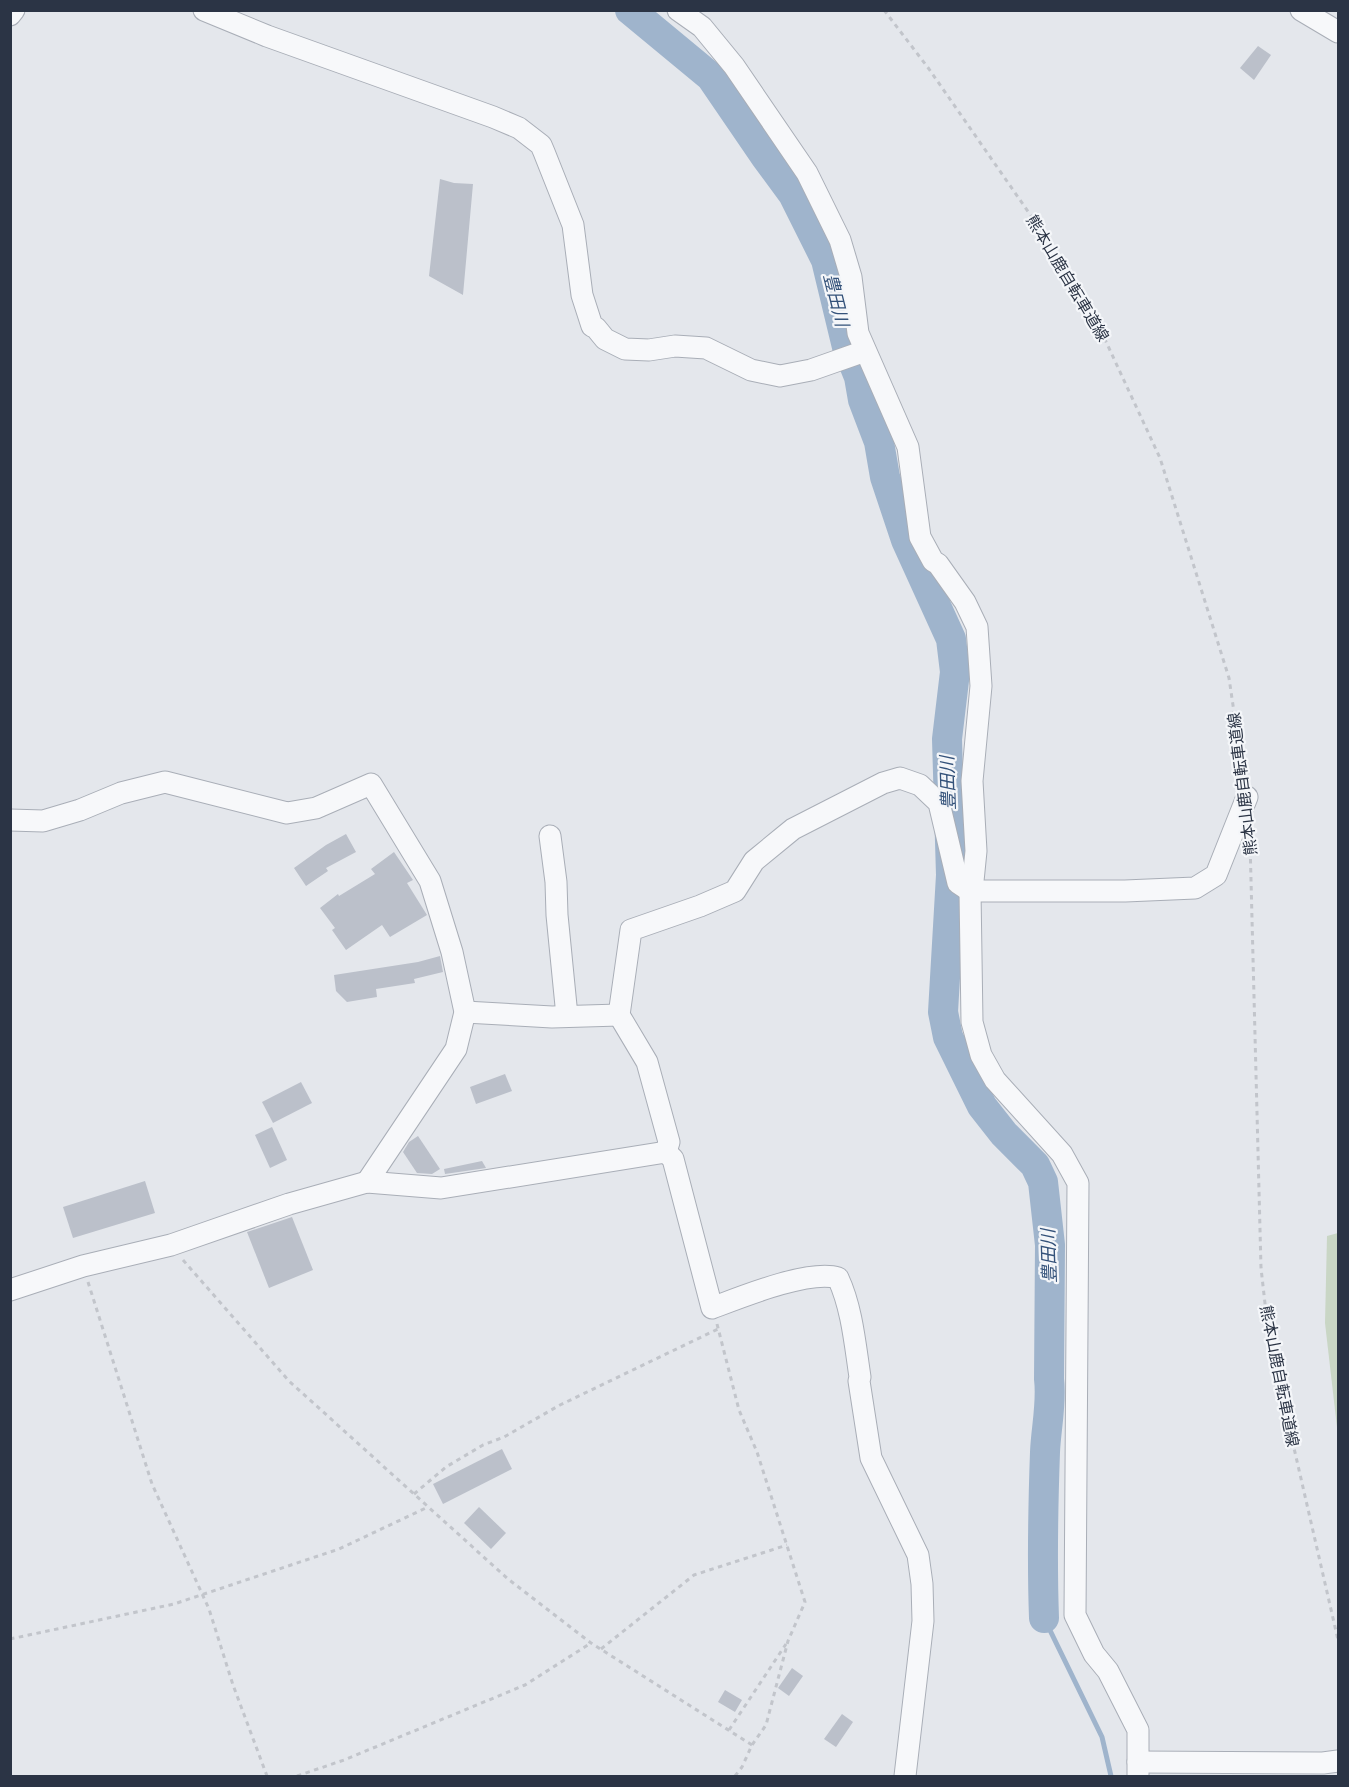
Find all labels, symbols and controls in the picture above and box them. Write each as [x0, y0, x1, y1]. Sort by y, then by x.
street label: 熊本山鹿自転車道線 [1023, 212, 1112, 344]
water label: 豊田川 [820, 271, 853, 331]
street label: 熊本山鹿自転車道線 [1225, 711, 1260, 856]
water label: 豊田川 [937, 754, 959, 810]
water label: 豊田川 [1038, 1227, 1060, 1283]
street label: 熊本山鹿自転車道線 [1257, 1304, 1302, 1448]

